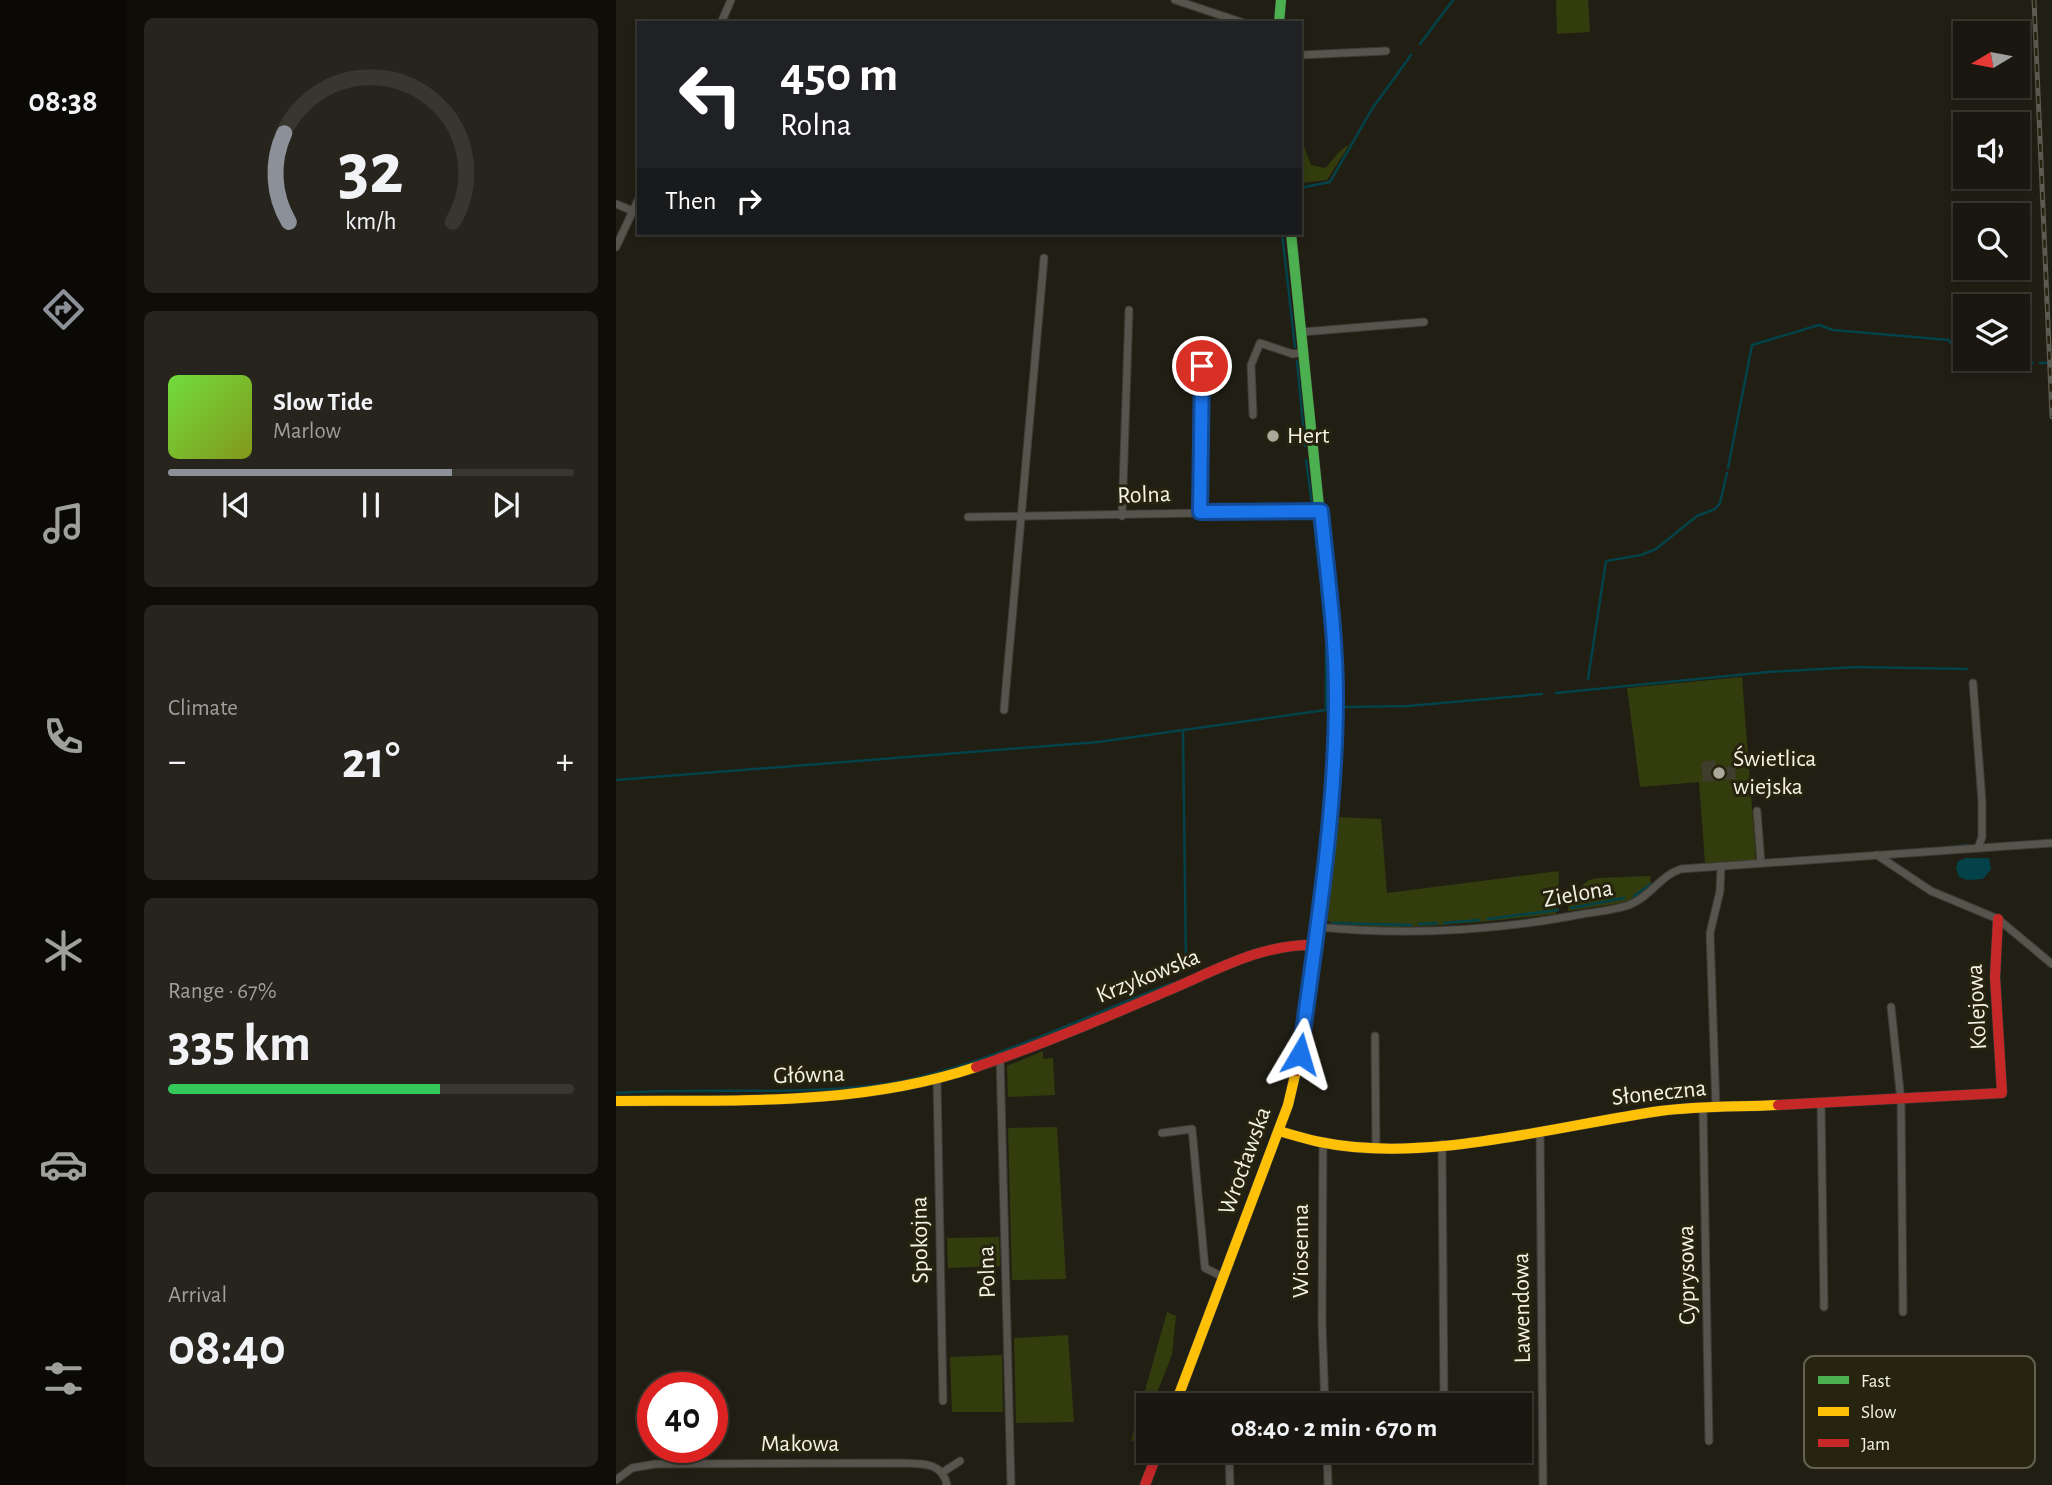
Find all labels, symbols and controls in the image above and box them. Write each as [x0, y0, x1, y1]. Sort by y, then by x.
north arrow [1953, 21, 2030, 98]
map controls [1953, 21, 2030, 371]
icon: left [665, 49, 756, 140]
text: 450 m [780, 51, 898, 100]
text: 08:38 [28, 85, 98, 117]
text: Rolna [780, 109, 852, 141]
button: sound [1953, 112, 2030, 189]
text: 32 [338, 134, 404, 207]
icon: right [730, 182, 768, 220]
text: Then [665, 188, 716, 214]
button: search [1953, 203, 2030, 280]
text: km/h [345, 209, 397, 234]
icon: directions [39, 285, 88, 334]
button: layers [1953, 294, 2030, 371]
pin [1172, 336, 1232, 396]
icon: arrive [1183, 347, 1221, 385]
text: Slow Tide [273, 389, 373, 415]
text: Marlow [273, 420, 341, 443]
place label: Hert [1287, 424, 1330, 448]
marker: Hert [1265, 428, 1281, 444]
street label: Rolna [1117, 482, 1171, 508]
icon: previous [217, 486, 255, 524]
icon: pause [352, 486, 390, 524]
icon: next [487, 486, 525, 524]
icon: music [39, 499, 88, 548]
text: Climate [168, 697, 238, 720]
icon: phone [39, 712, 88, 761]
text: 21° [342, 735, 400, 787]
text: − [168, 743, 186, 781]
text: + [556, 743, 574, 781]
place label: Świetlica wiejska [1733, 745, 1816, 799]
marker: Świetlica wiejska [1711, 765, 1727, 781]
street label: Zielona [1541, 876, 1615, 912]
icon: climate [39, 926, 88, 975]
street label: Krzykowska [1093, 944, 1203, 1008]
street label: Kolejowa [1963, 963, 1991, 1051]
text: Range · 67% [168, 980, 277, 1003]
position arrow [1263, 1017, 1337, 1091]
text: 335 km [168, 1018, 311, 1070]
street label: Główna [773, 1062, 845, 1088]
street label: Słoneczna [1610, 1076, 1708, 1110]
street label: Wrocławska [1214, 1104, 1276, 1218]
icon: car [39, 1140, 88, 1189]
street label: Spokojna [907, 1196, 933, 1284]
street label: Wiosenna [1289, 1204, 1313, 1298]
street label: Cyprysowa [1674, 1225, 1700, 1325]
street label: Polna [974, 1245, 1000, 1299]
street label: Lawendowa [1509, 1252, 1535, 1364]
text: Arrival [168, 1284, 227, 1307]
text: 08:40 [168, 1322, 286, 1374]
icon: filters [39, 1354, 88, 1403]
legend [1804, 1356, 2035, 1468]
speed limit sign: 40 [637, 1372, 728, 1463]
text: Fast [1861, 1372, 1891, 1391]
text: Slow [1861, 1403, 1897, 1422]
text: 08:40 · 2 min · 670 m [1231, 1415, 1437, 1441]
street label: Makowa [761, 1432, 839, 1456]
text: Jam [1861, 1435, 1890, 1454]

